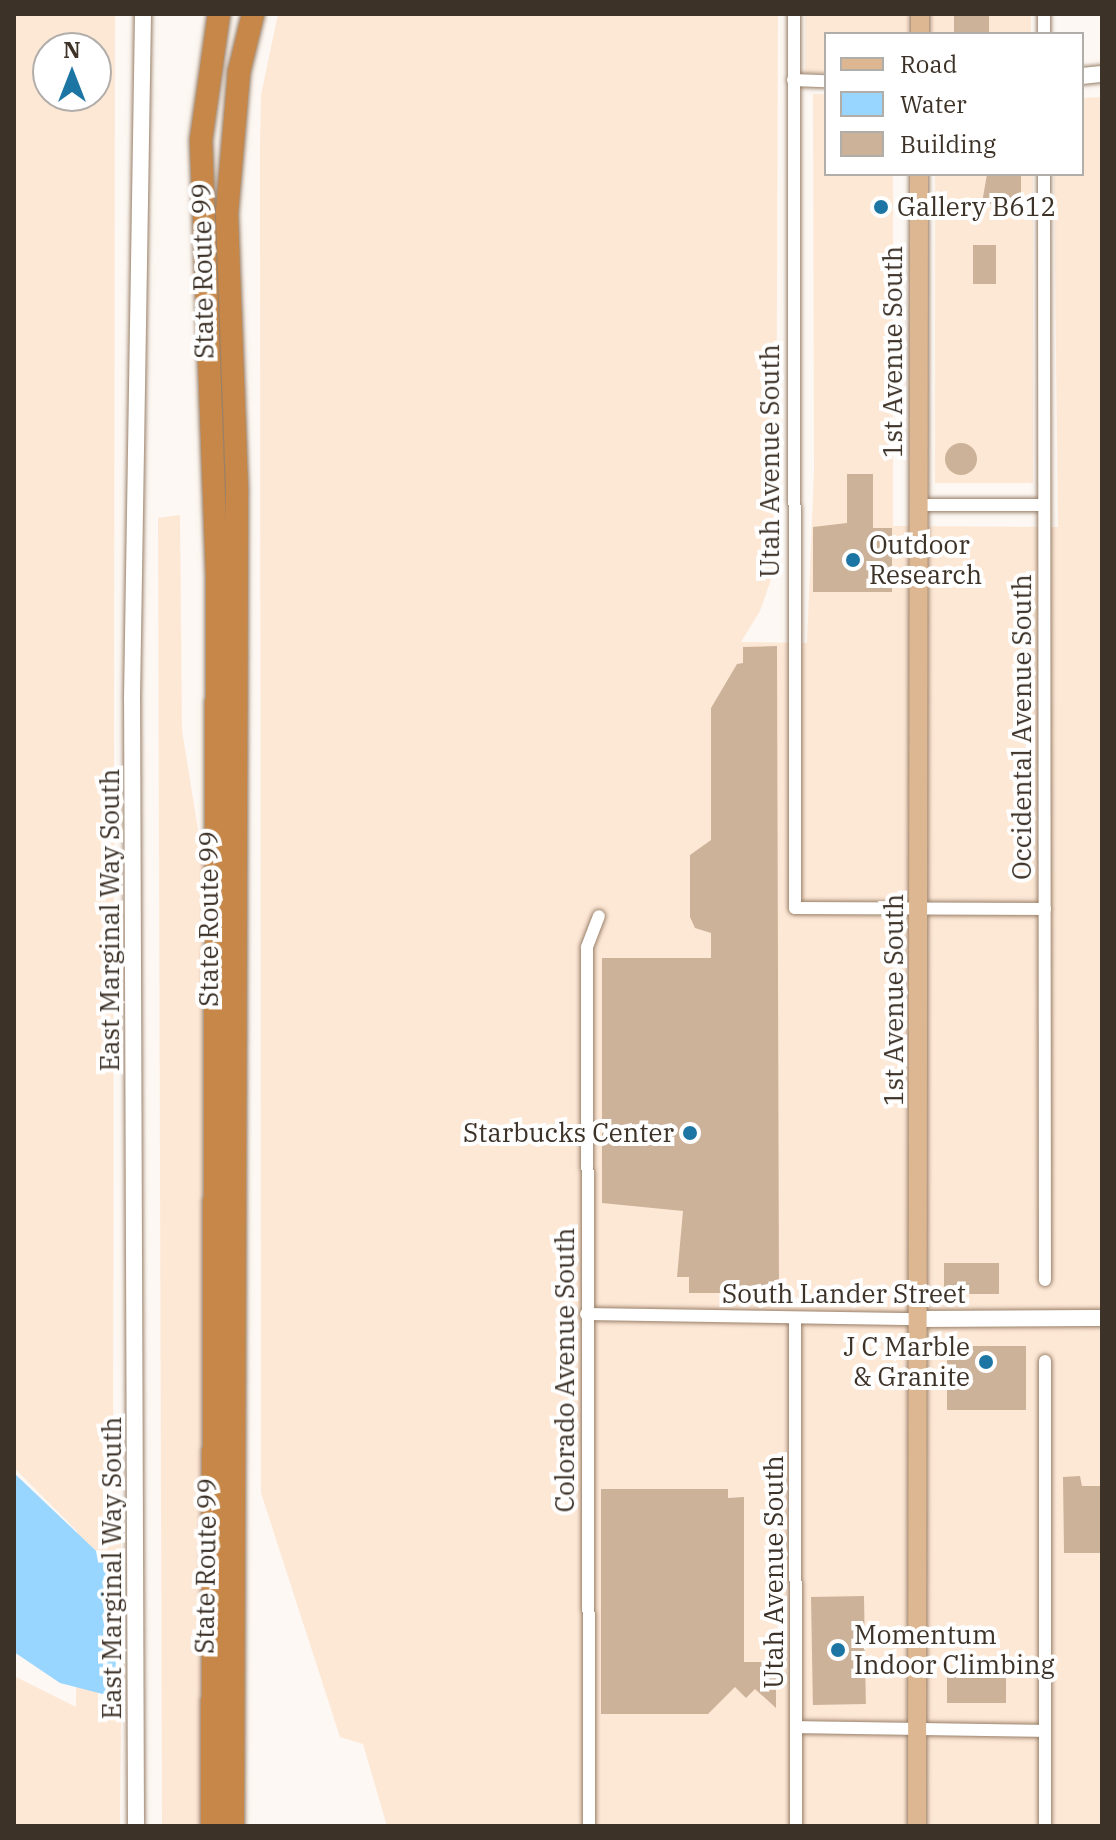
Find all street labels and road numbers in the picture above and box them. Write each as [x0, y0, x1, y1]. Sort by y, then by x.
street label: State Route 99 [186, 183, 220, 359]
street label: 1st Avenue South [877, 246, 909, 458]
street label: Utah Avenue South [754, 344, 786, 578]
street label: Occidental Avenue South [1006, 574, 1038, 880]
street label: East Marginal Way South [94, 769, 126, 1071]
street label: State Route 99 [193, 831, 225, 1007]
street label: 1st Avenue South [878, 894, 910, 1106]
street label: Colorado Avenue South [549, 1228, 581, 1512]
street label: South Lander Street [722, 1278, 966, 1310]
street label: East Marginal Way South [96, 1417, 128, 1719]
street label: Utah Avenue South [758, 1455, 790, 1689]
street label: State Route 99 [189, 1478, 223, 1654]

